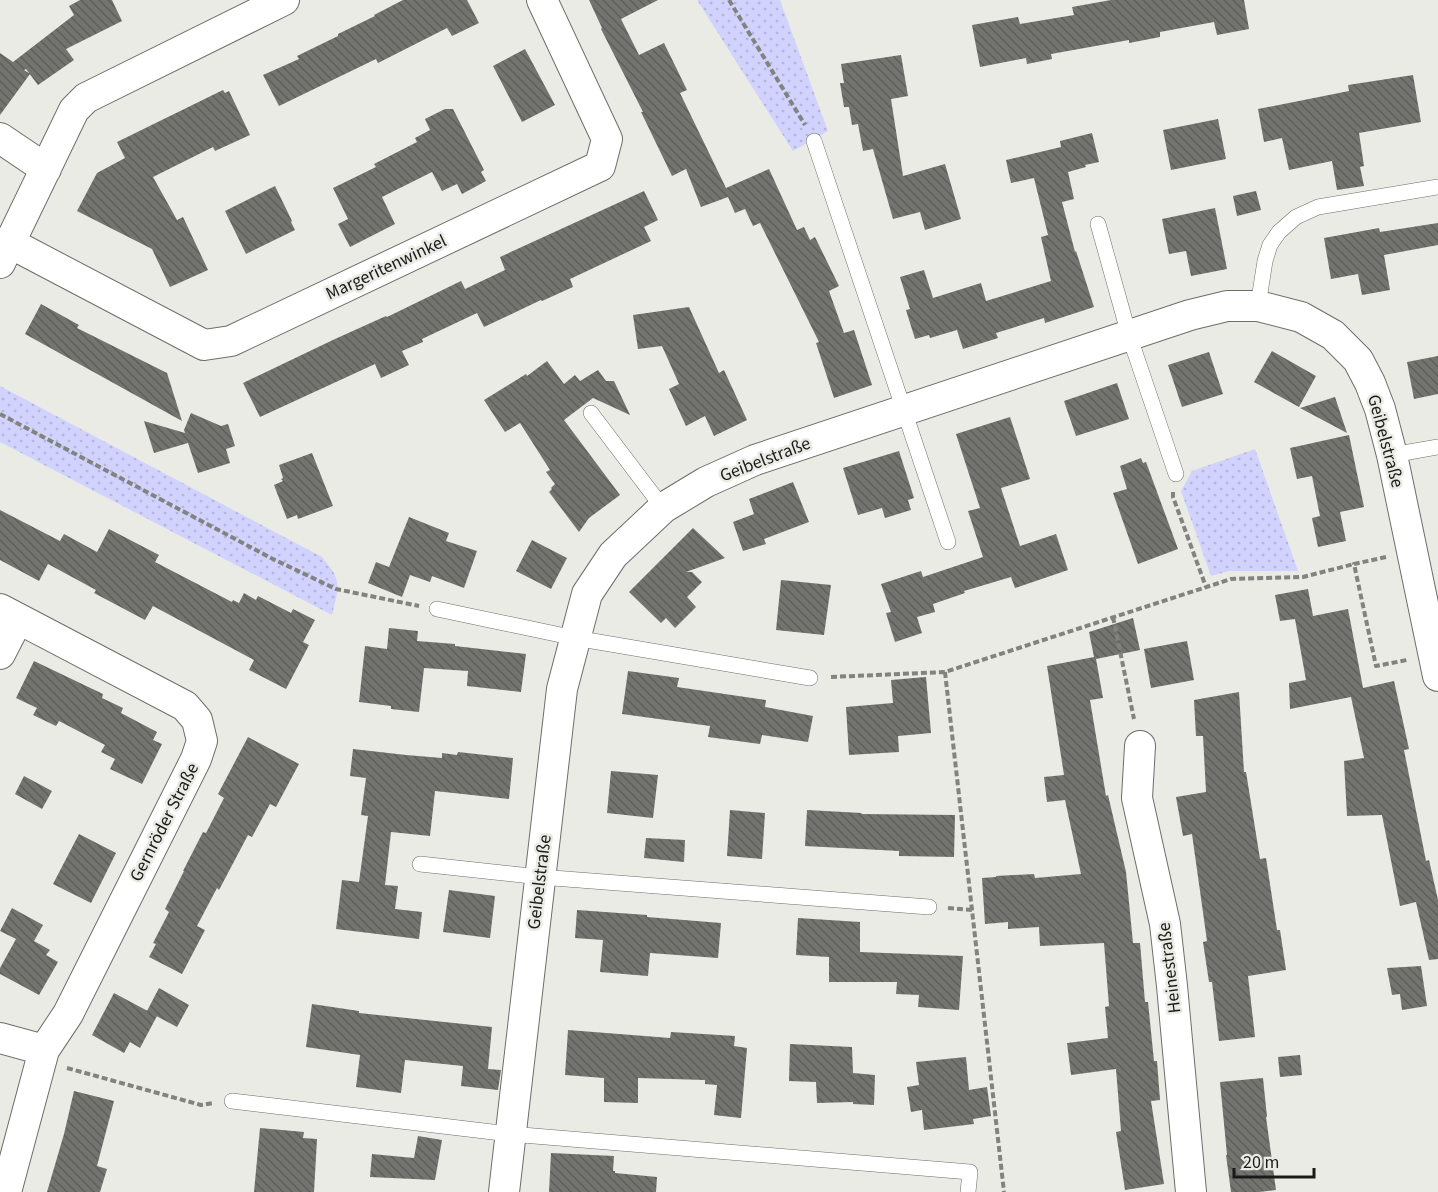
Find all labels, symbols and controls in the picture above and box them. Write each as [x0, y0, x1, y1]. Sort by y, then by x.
street label: Margeritenwinkel [322, 229, 451, 306]
street label: Geibelstraße [1361, 392, 1410, 491]
street label: Geibelstraße [716, 431, 814, 488]
street label: Gernröder Straße [124, 758, 205, 886]
street label: Geibelstraße [521, 833, 558, 931]
street label: Heinestraße [1152, 921, 1187, 1015]
scale bar [1234, 1141, 1314, 1179]
text: 20 m [1243, 1150, 1279, 1175]

